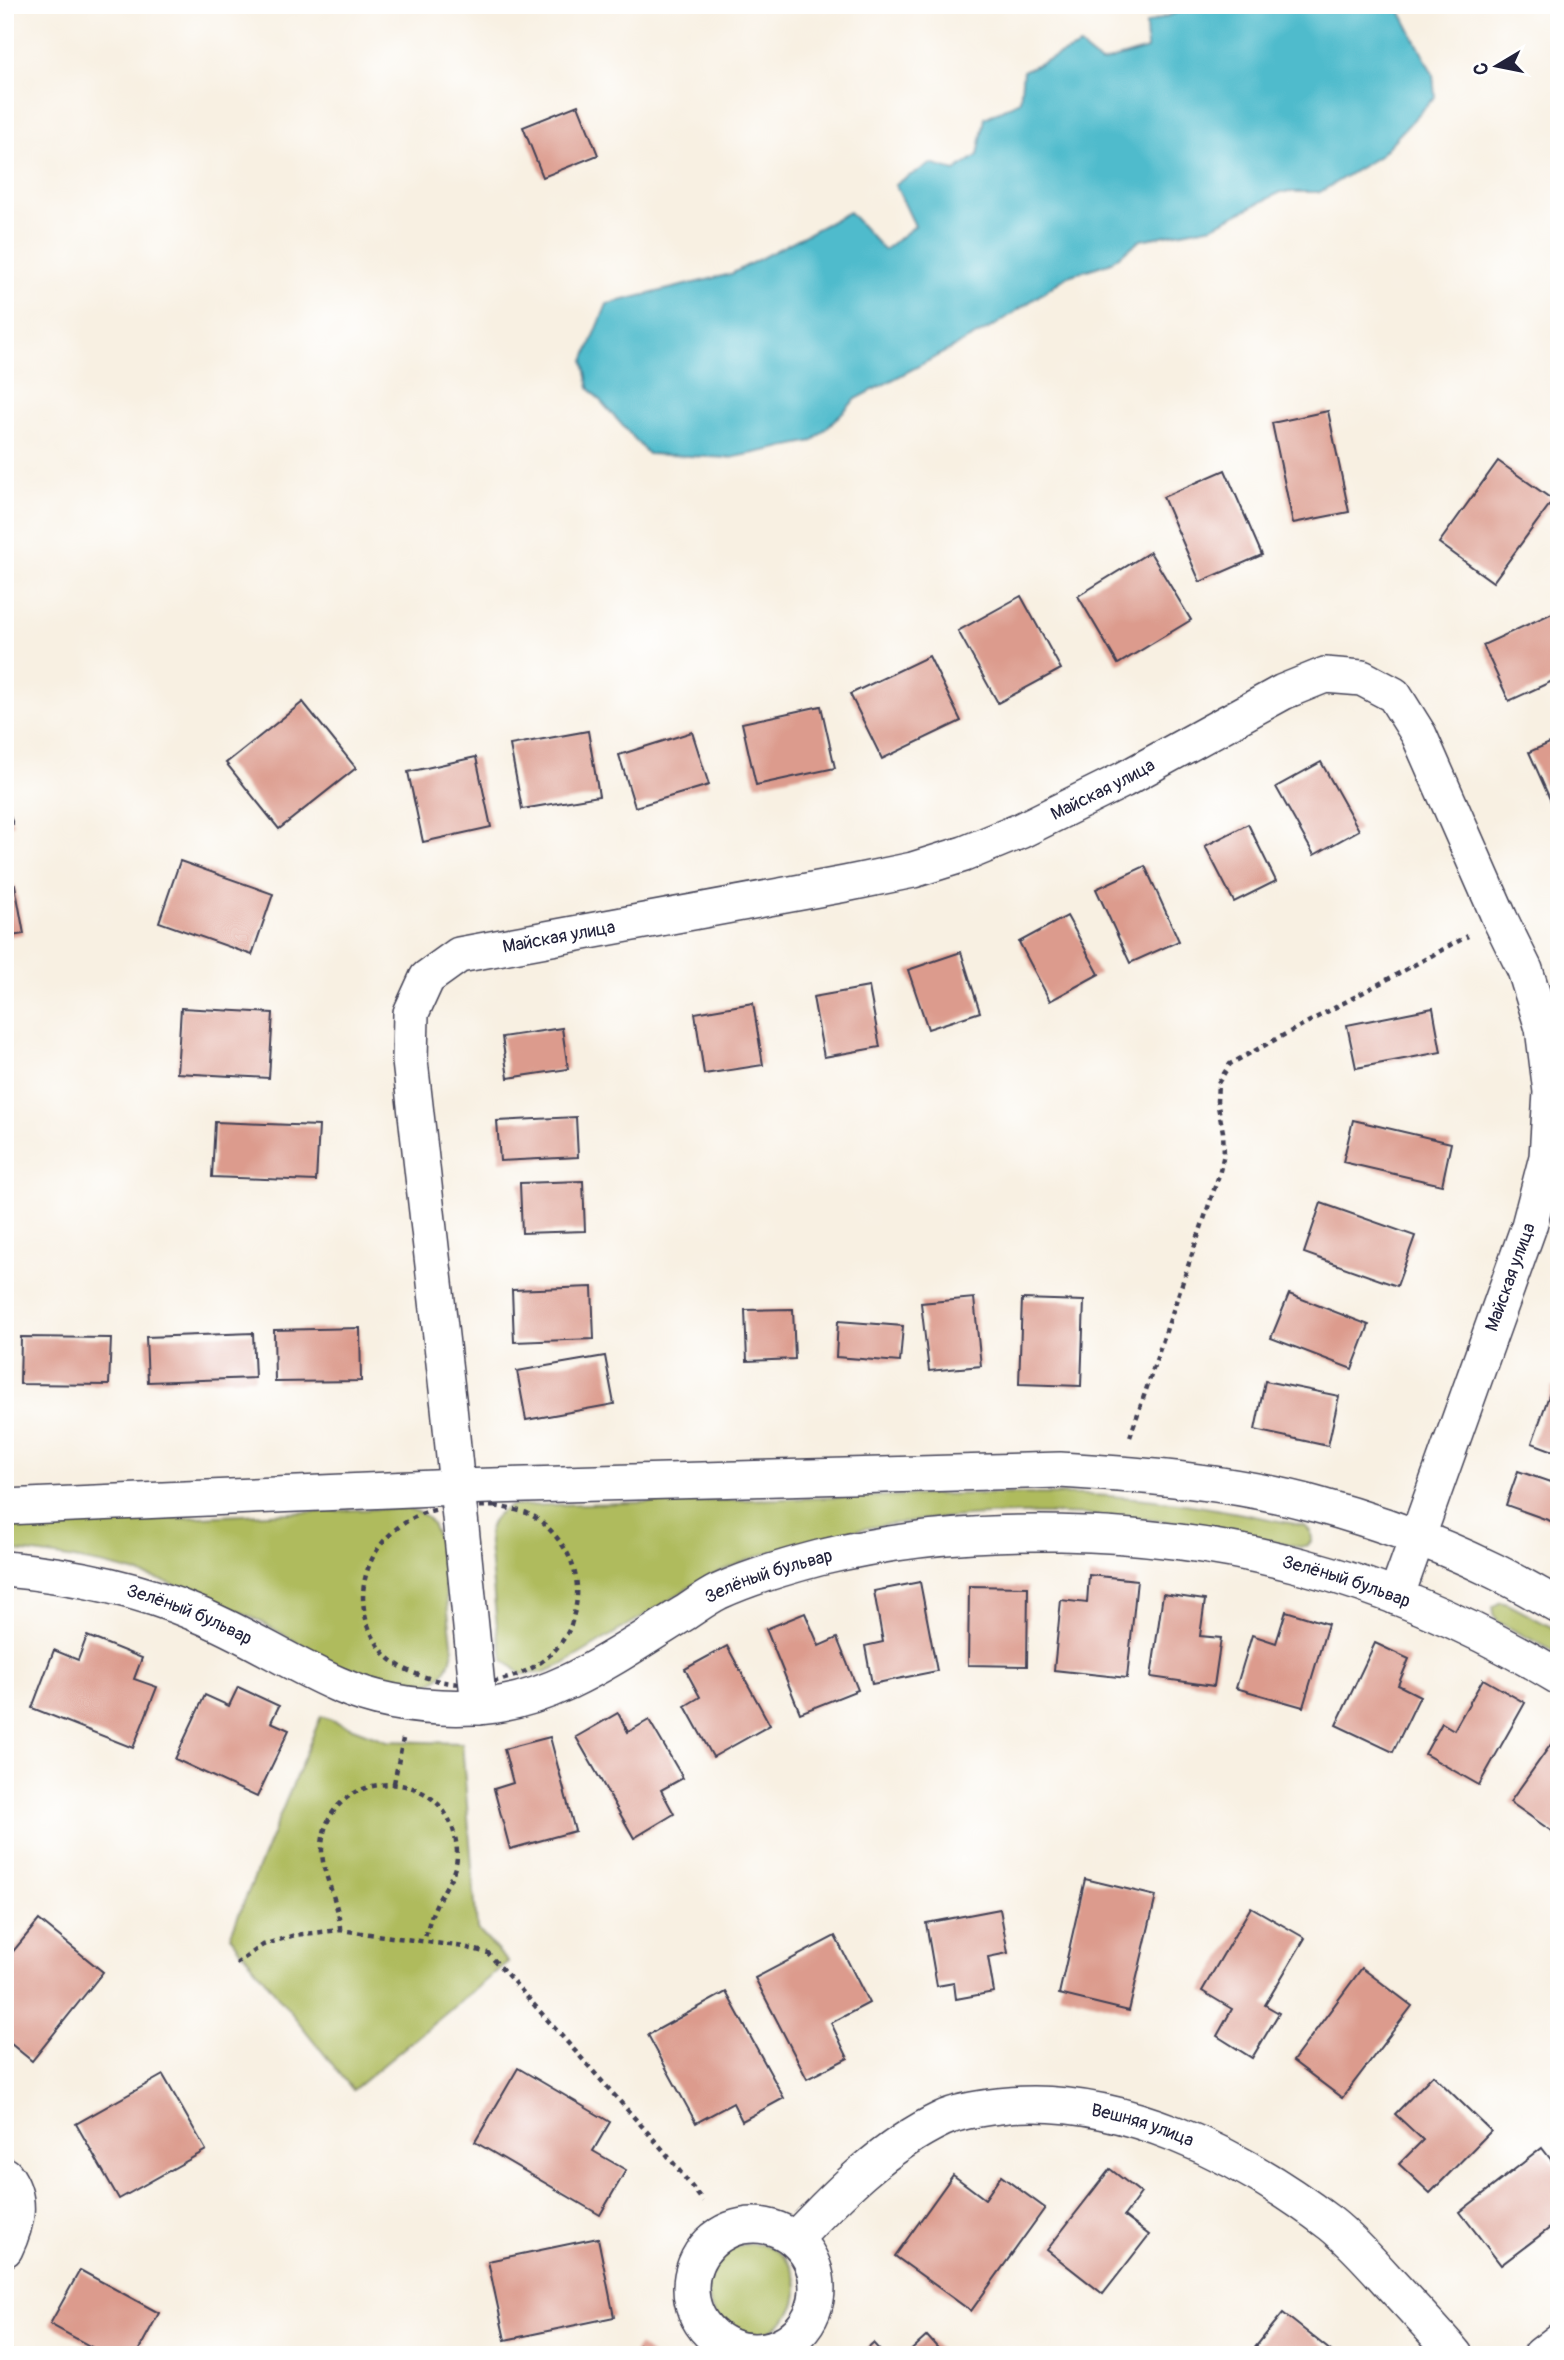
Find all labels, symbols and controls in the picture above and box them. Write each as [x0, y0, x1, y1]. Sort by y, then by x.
north arrow [1462, 32, 1532, 102]
text: С [1468, 61, 1494, 77]
street label: Майская улица [1047, 754, 1159, 826]
street label: Майская улица [501, 916, 617, 959]
street label: Майская улица [1480, 1220, 1541, 1335]
street label: Зелёный бульвар [701, 1544, 835, 1609]
street label: Зелёный бульвар [1280, 1550, 1414, 1613]
street label: Зелёный бульвар [124, 1579, 256, 1650]
street label: Вешняя улица [1089, 2099, 1198, 2152]

